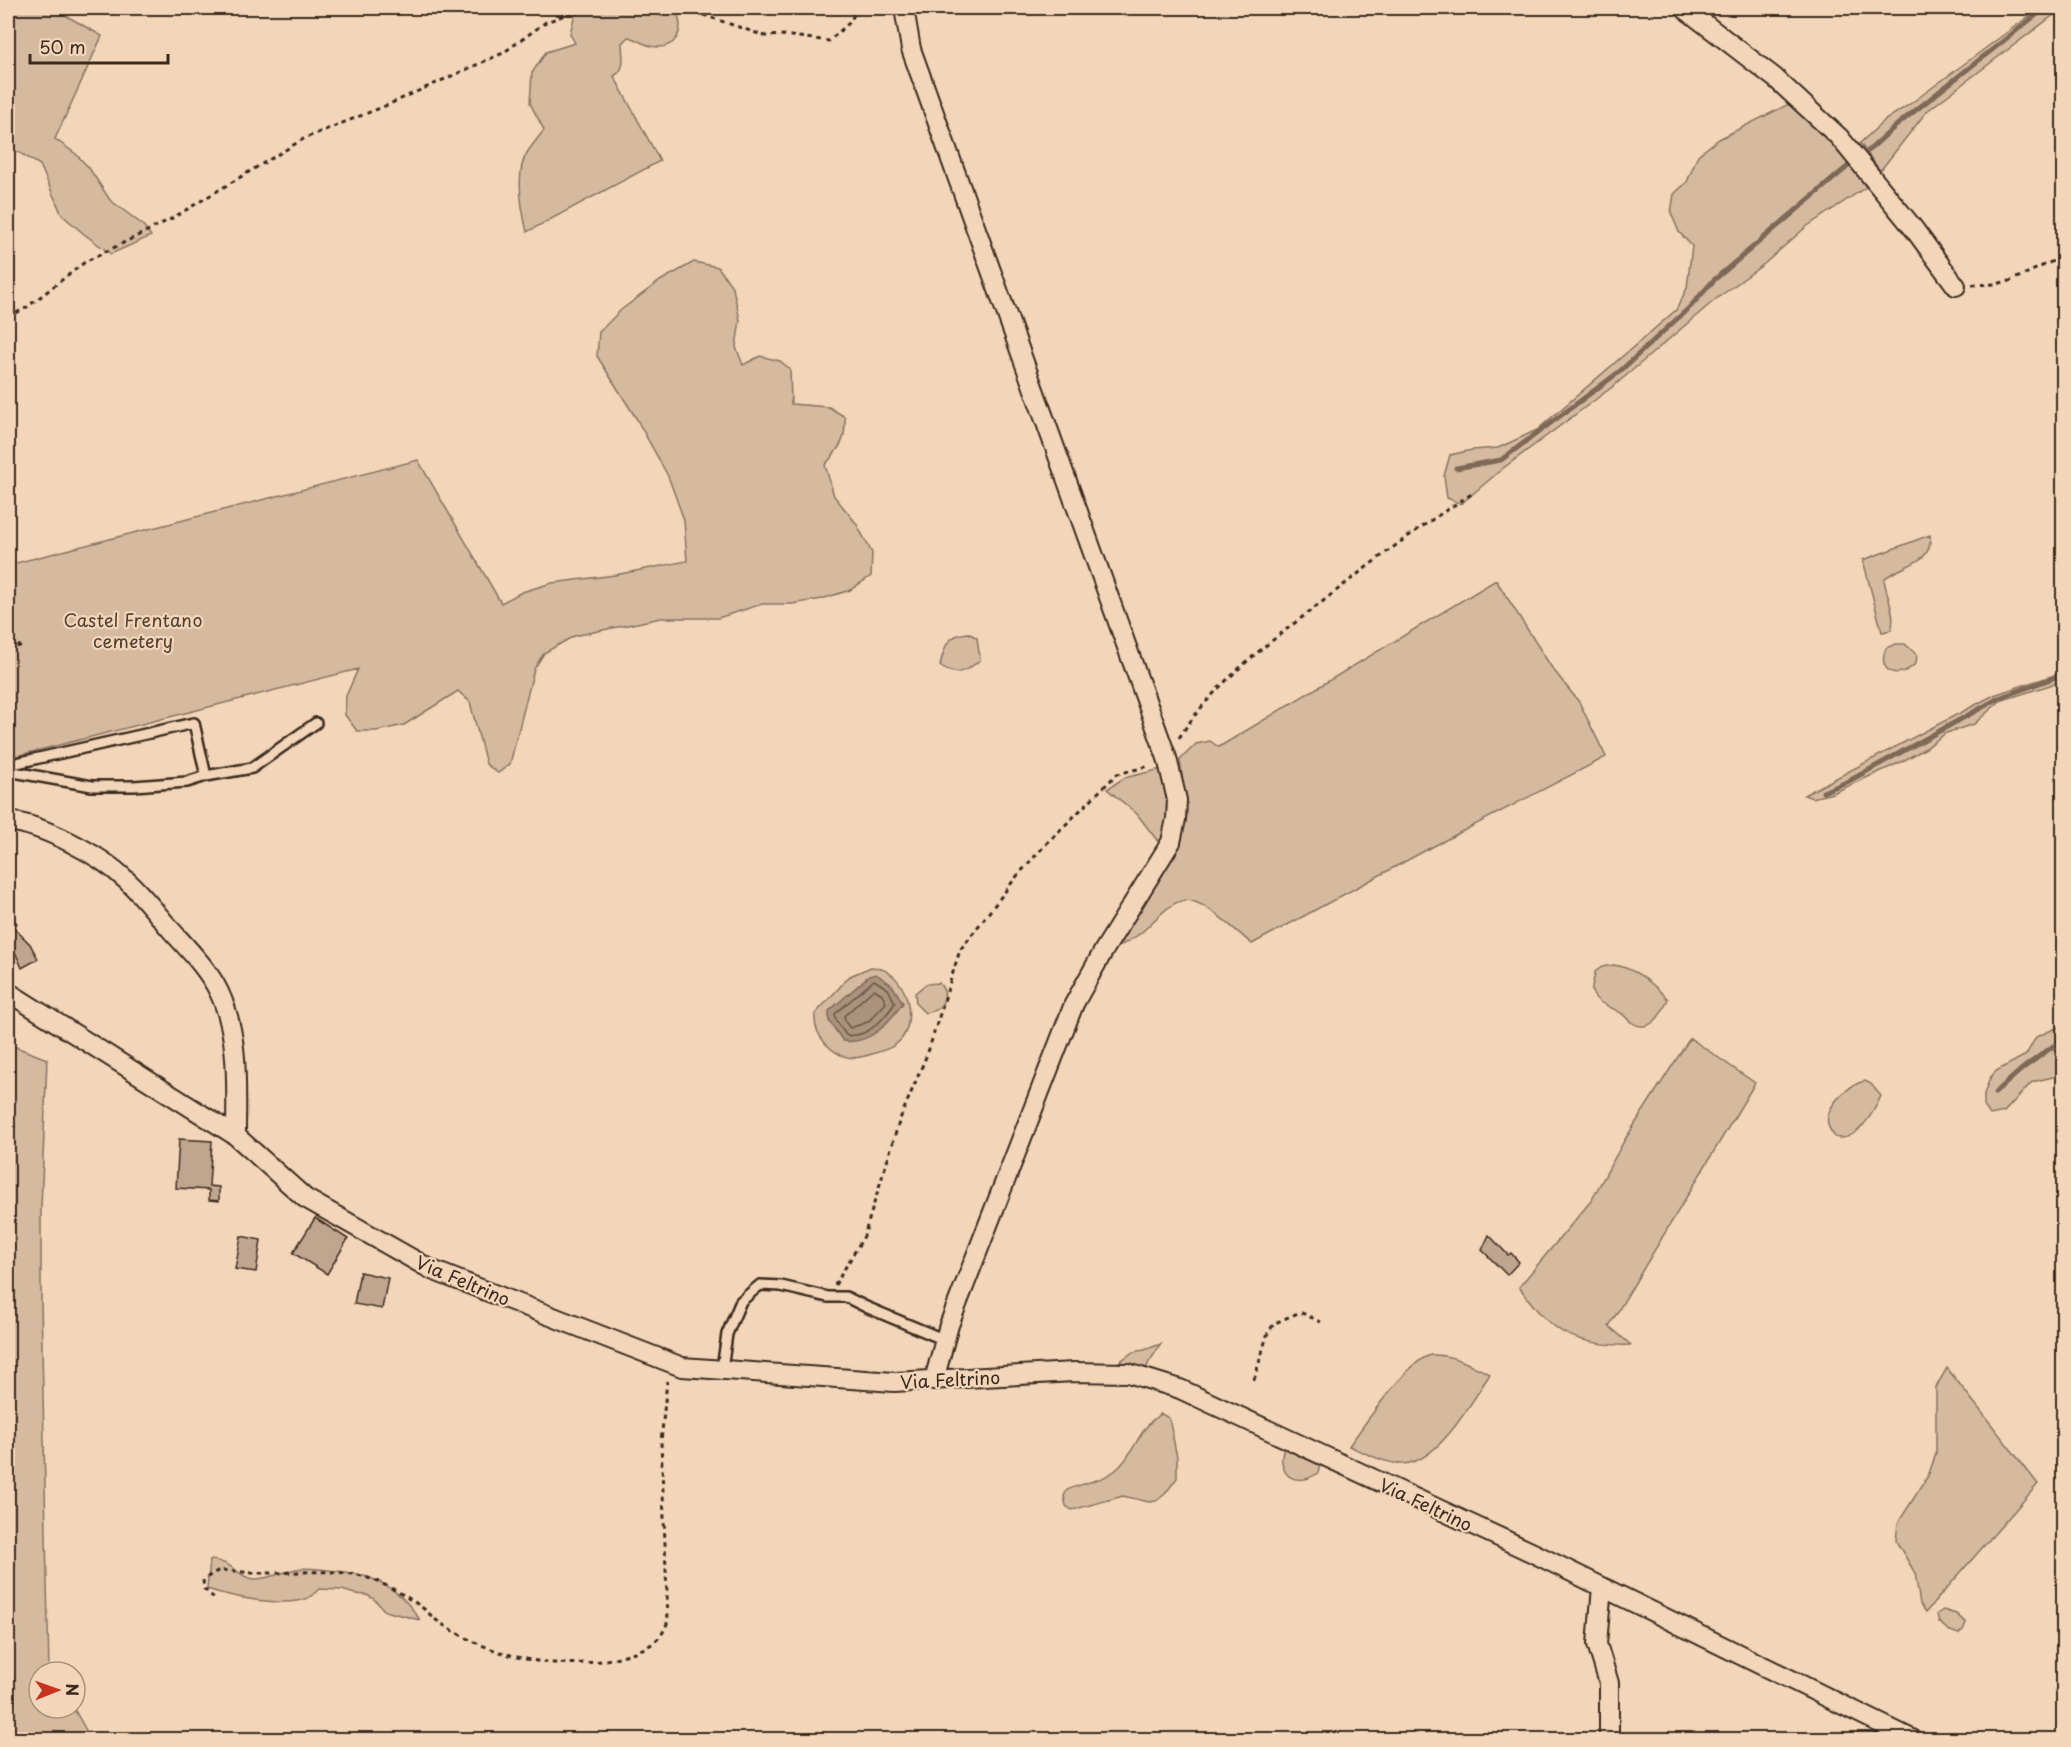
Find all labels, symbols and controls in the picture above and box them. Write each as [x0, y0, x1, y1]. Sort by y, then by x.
scale bar [30, 27, 168, 65]
text: 50 m [39, 33, 86, 60]
park label: Castel Frentano cemetery [63, 606, 203, 654]
street label: Via Feltrino [412, 1248, 514, 1312]
street label: Via Feltrino [899, 1363, 1001, 1395]
street label: Via Feltrino [1375, 1471, 1477, 1537]
north arrow [27, 1660, 87, 1720]
text: N [61, 1683, 85, 1696]

